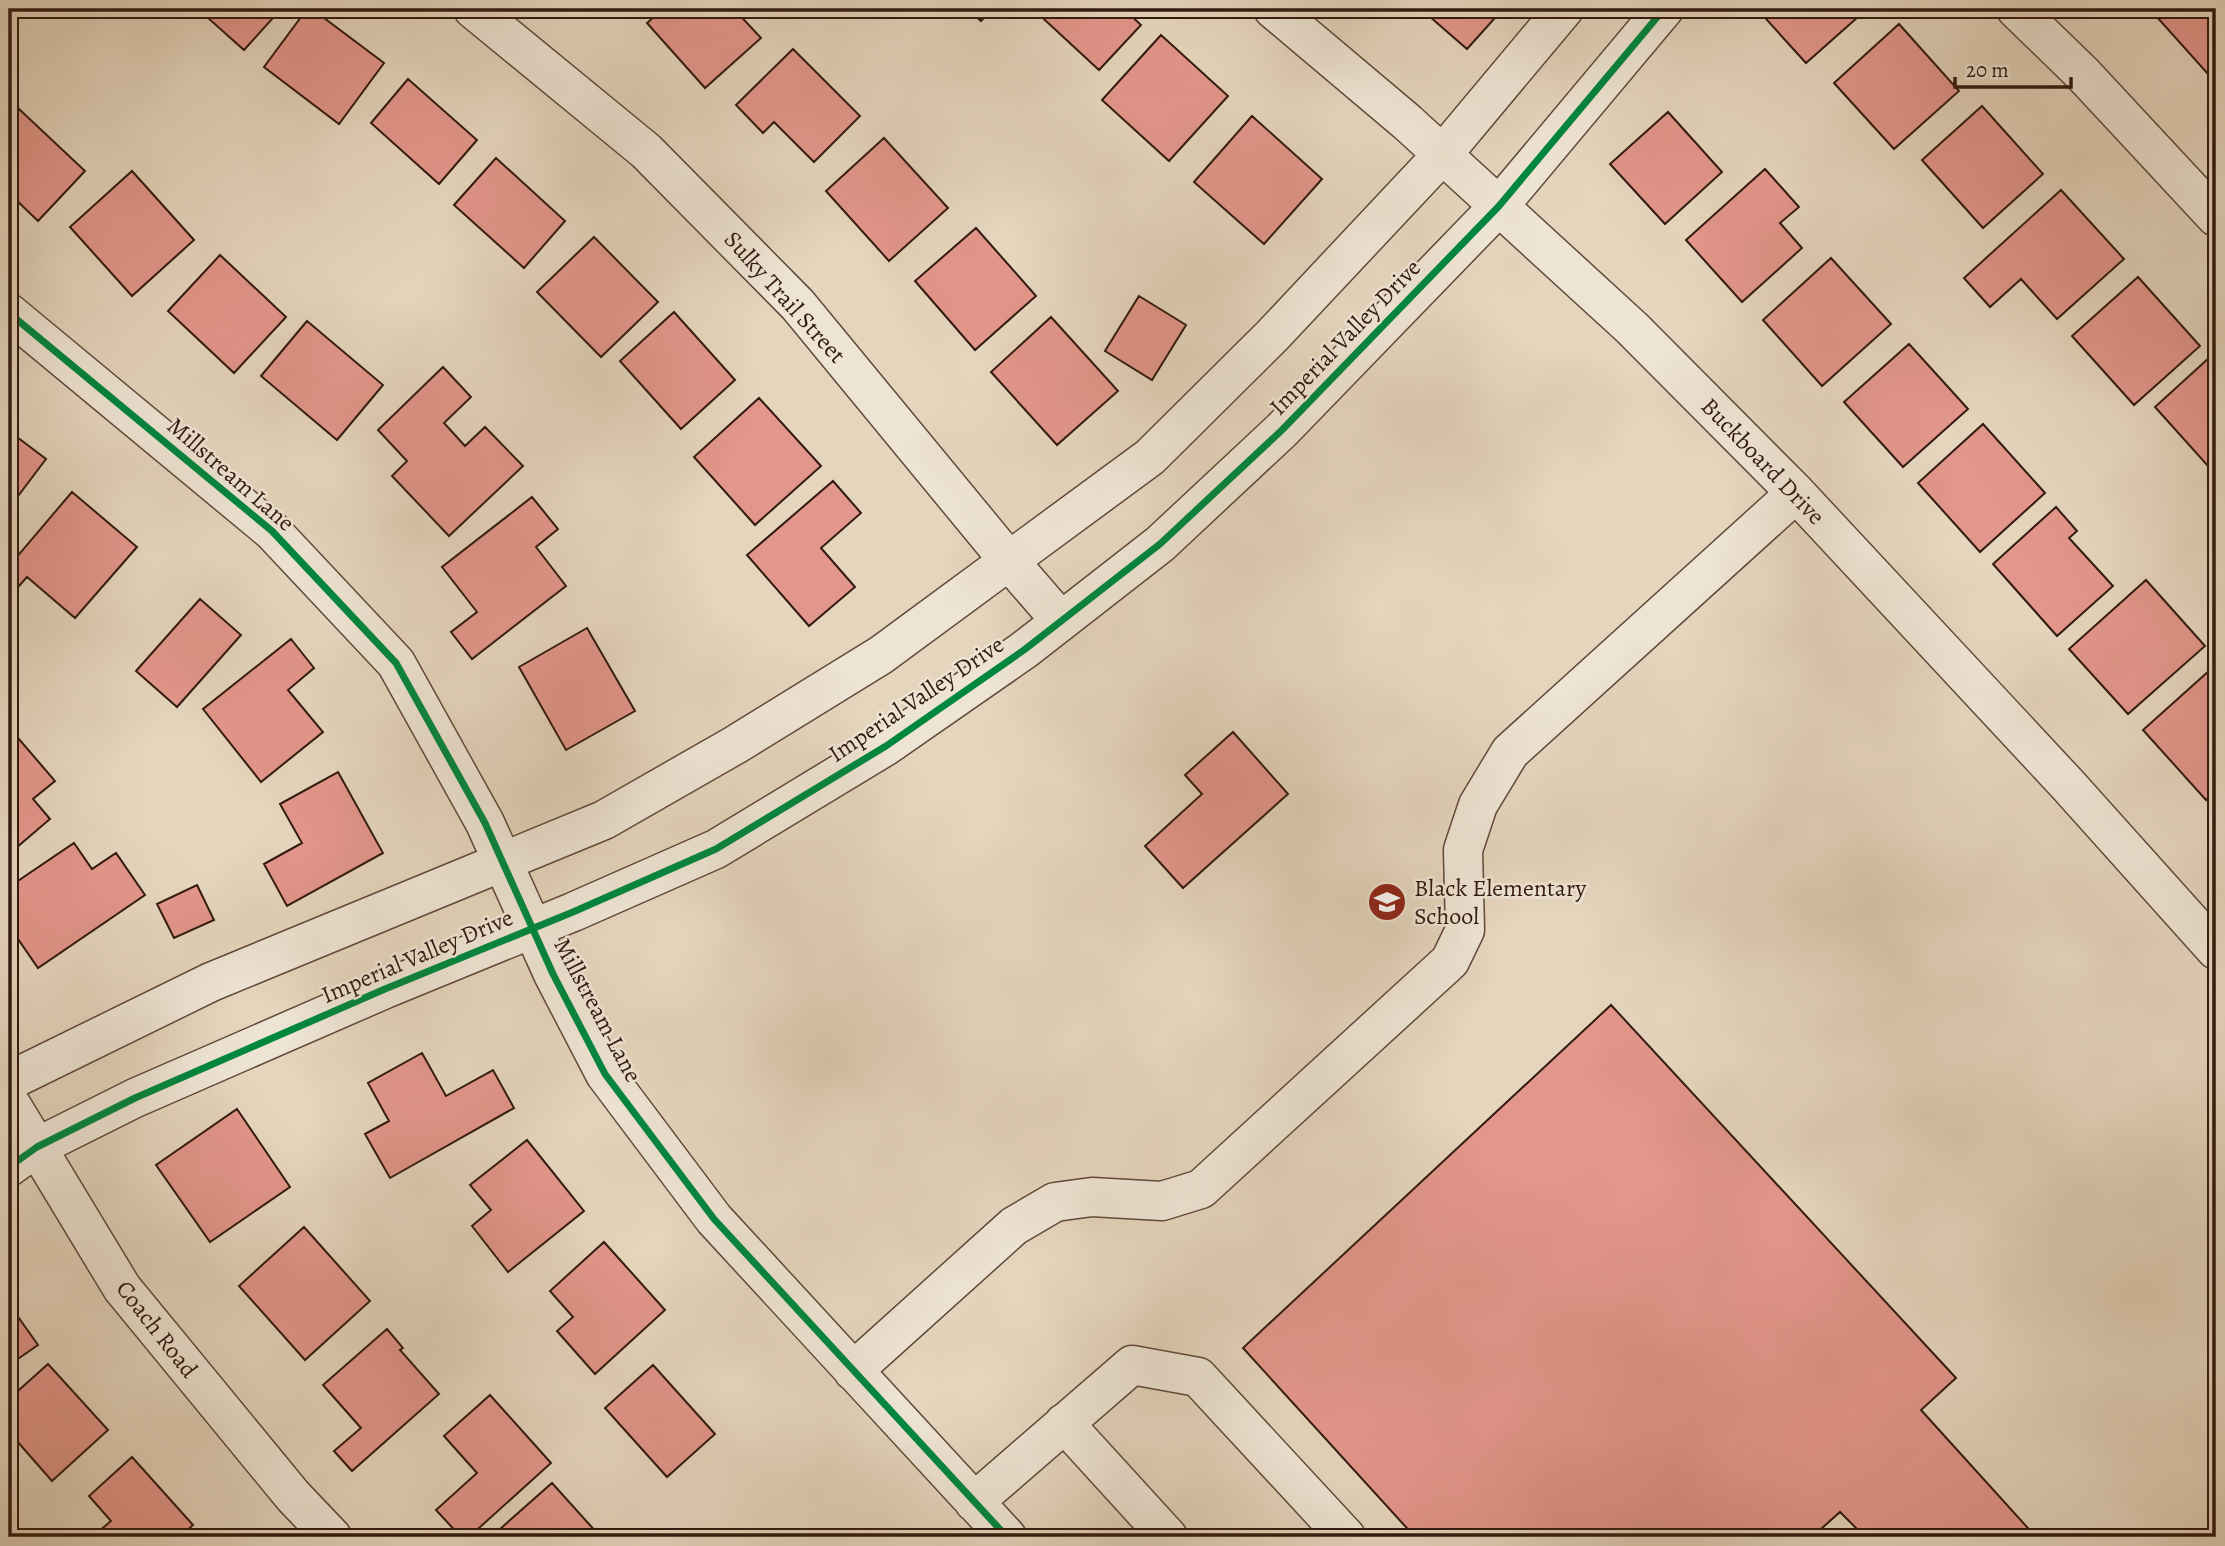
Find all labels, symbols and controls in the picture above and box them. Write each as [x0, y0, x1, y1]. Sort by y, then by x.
scale bar [1955, 46, 2071, 90]
text: 20 m [1966, 56, 2009, 84]
street label: Sulky Trail Street [717, 224, 853, 370]
street label: Imperial Valley Drive [1262, 252, 1428, 422]
street label: Buckboard Drive [1694, 390, 1832, 532]
street label: Millstream Lane [161, 410, 301, 538]
street label: Imperial Valley Drive [822, 628, 1010, 770]
place label: Black Elementary School [1414, 872, 1587, 932]
school or university icon: Black Elementary School [1366, 881, 1408, 923]
street label: Imperial Valley Drive [316, 901, 518, 1011]
street label: Millstream Lane [547, 932, 649, 1088]
street label: Coach Road [109, 1274, 205, 1384]

